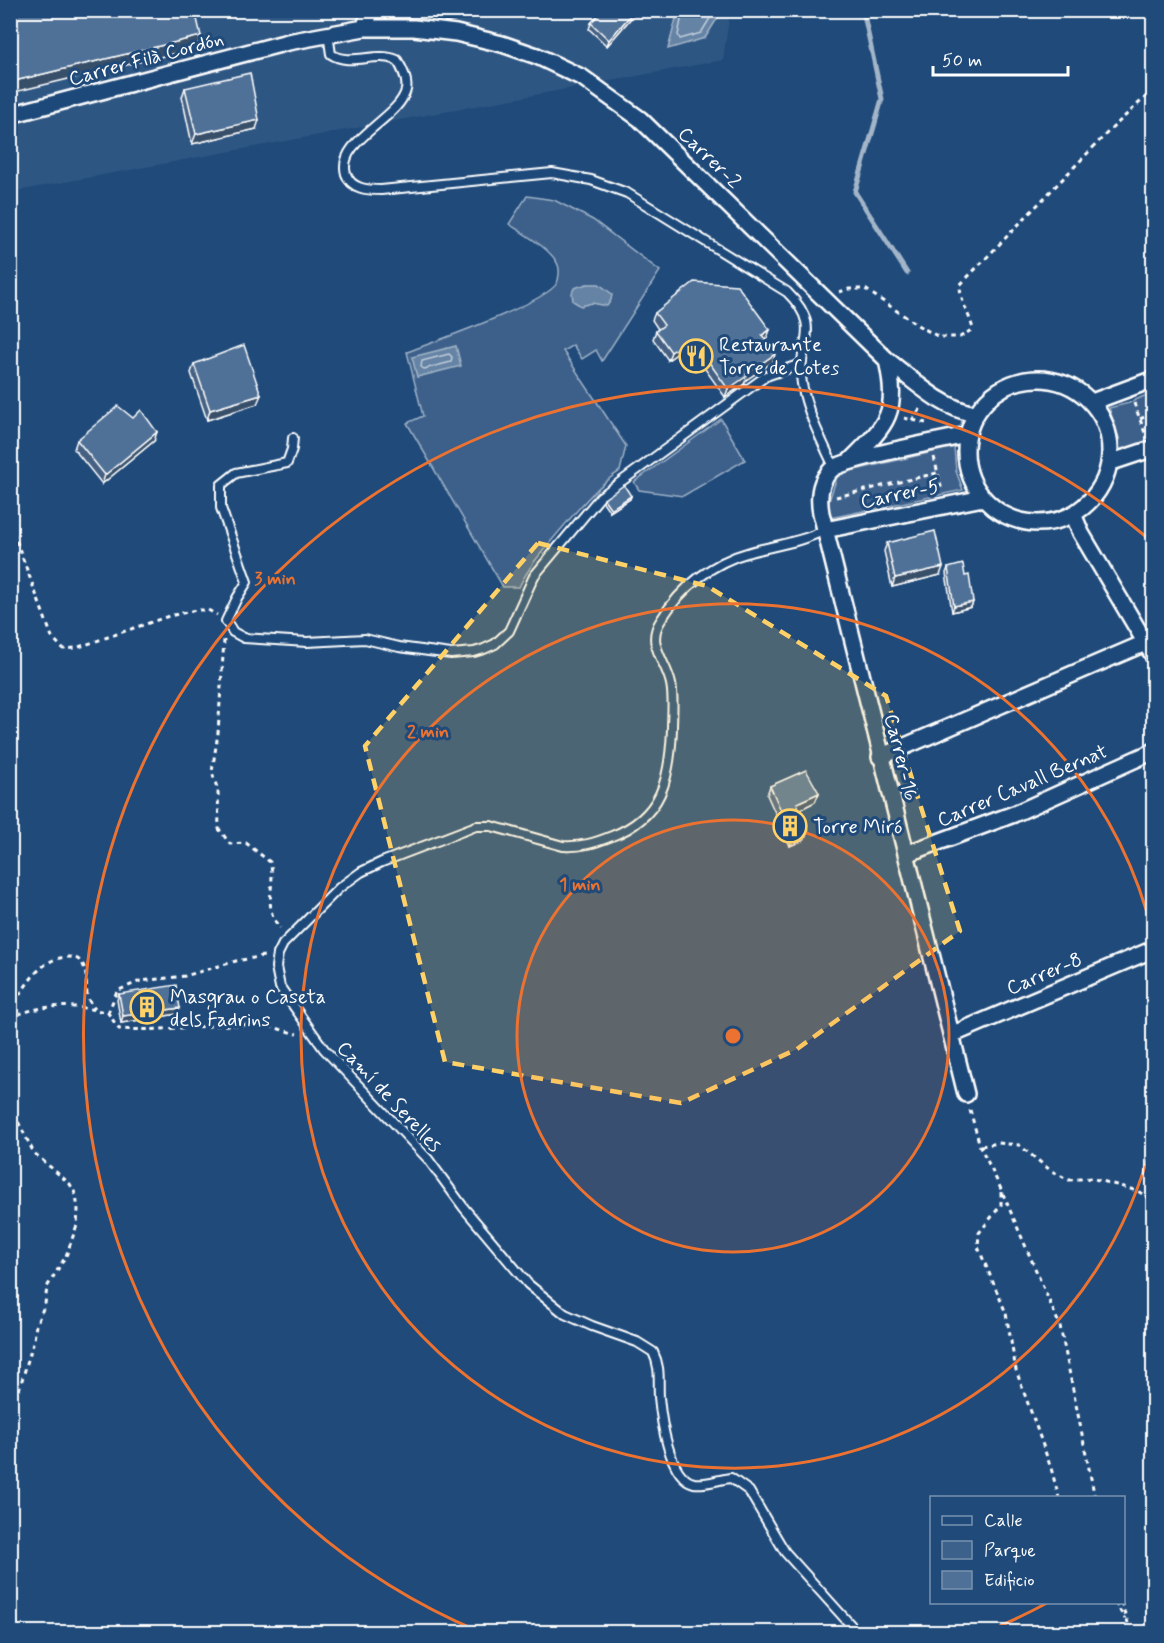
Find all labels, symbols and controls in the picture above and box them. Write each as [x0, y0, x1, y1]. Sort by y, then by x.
street label: Carrer Filà Cordón [66, 26, 227, 93]
scale bar [933, 39, 1068, 77]
text: 50 m [942, 49, 982, 73]
street label: Carrer-2 [671, 121, 747, 195]
place label: Restaurante Torre de Cotes [719, 332, 839, 382]
restaurant icon: Restaurante Torre de Cotes [678, 338, 714, 374]
street label: Carrer-5 [858, 473, 943, 516]
text: 3 min [254, 567, 296, 591]
street label: Carrer-16 [877, 711, 924, 804]
text: 2 min [407, 720, 449, 744]
street label: Carrer Cavall Bernat [933, 738, 1112, 834]
building icon: Torre Miró [772, 808, 808, 844]
place label: Torre Miró [813, 814, 903, 841]
text: 1 min [559, 873, 601, 897]
street label: Carrer-8 [1003, 946, 1087, 1002]
place label: Masgrau o Caseta dels Fadrins [170, 984, 326, 1034]
building icon: Masgrau o Caseta dels Fadrins [129, 989, 165, 1025]
centre of rings [723, 1026, 743, 1046]
street label: Camí de Serelles [330, 1035, 448, 1159]
legend [930, 1496, 1125, 1604]
text: Calle [984, 1509, 1023, 1533]
text: Parque [984, 1539, 1036, 1563]
text: Edificio [984, 1569, 1035, 1593]

